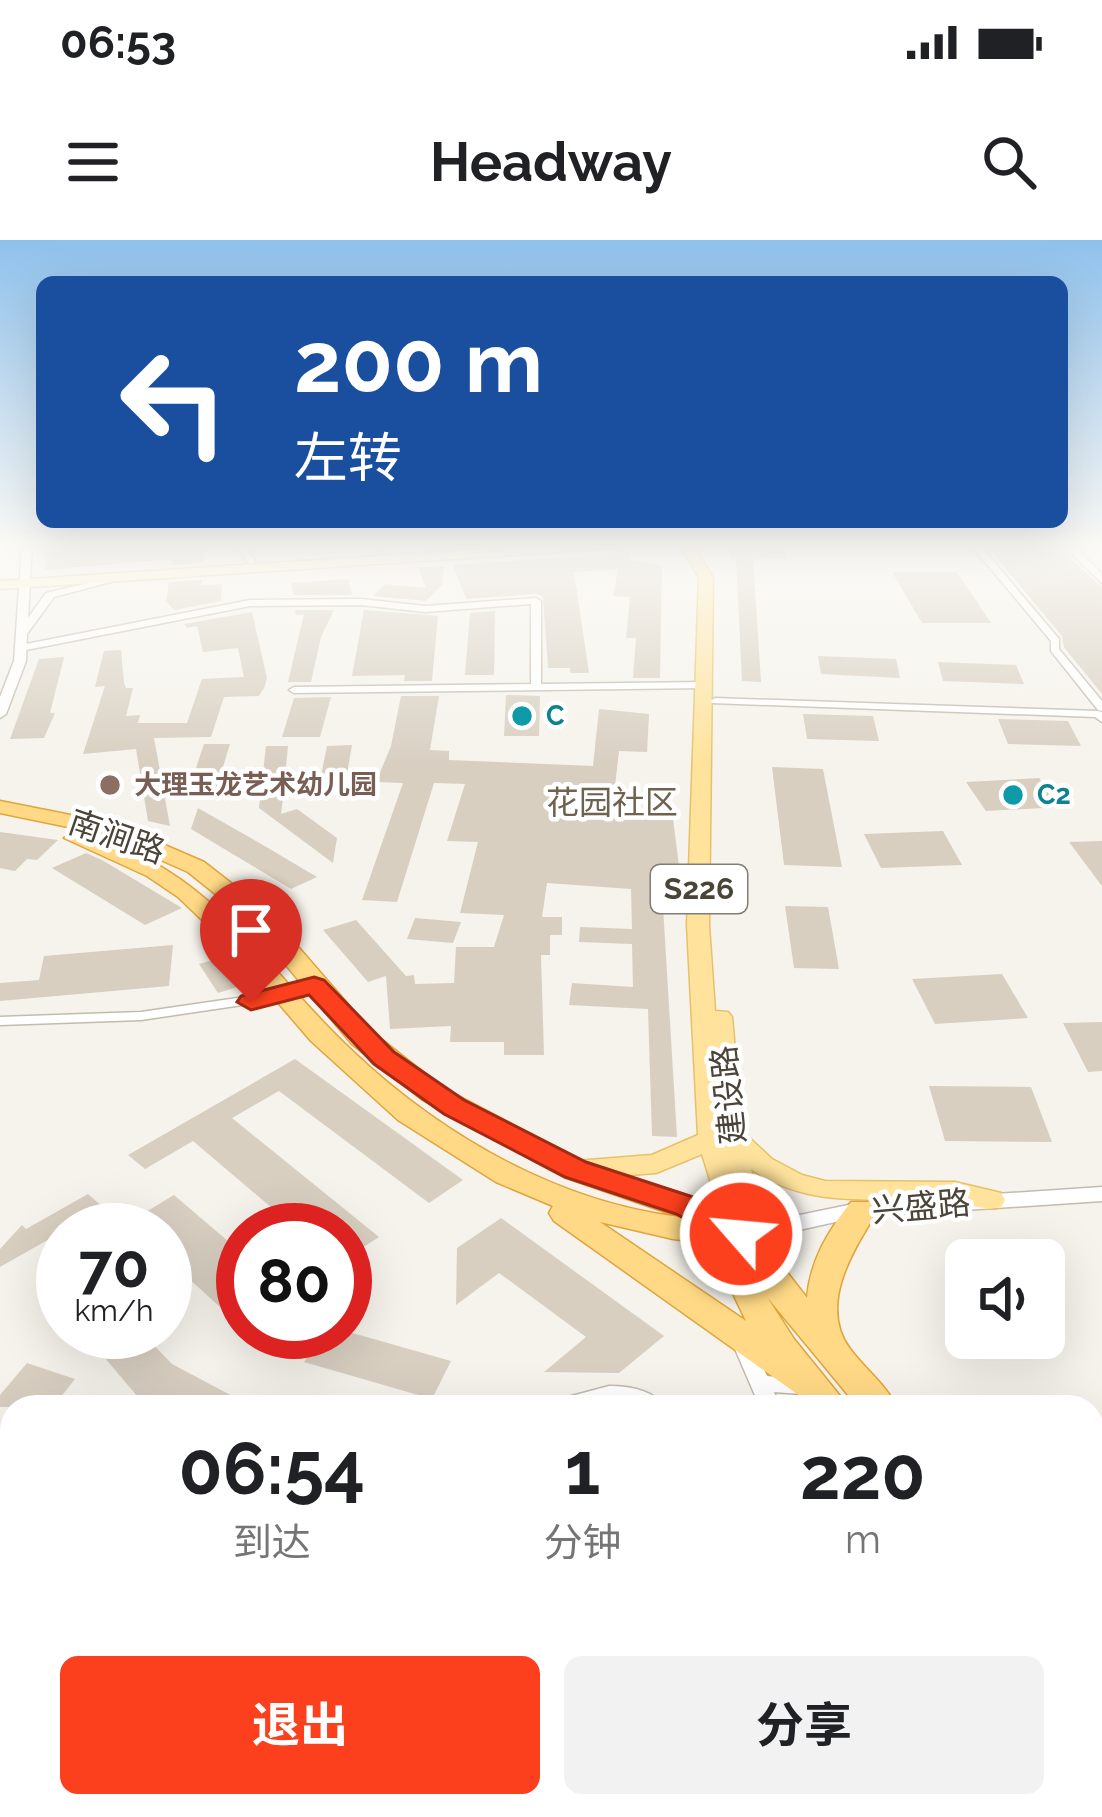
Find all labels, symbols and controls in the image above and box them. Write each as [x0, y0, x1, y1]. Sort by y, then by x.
text: 06:53 [60, 16, 176, 69]
icon: menu [60, 129, 126, 195]
icon: search [976, 129, 1042, 195]
text: Headway [430, 130, 672, 194]
text: 200 m [294, 313, 543, 412]
icon: left [96, 324, 252, 480]
text: 左转 [294, 426, 402, 490]
place label: C [546, 700, 565, 731]
marker: C [509, 703, 535, 729]
place label: 大理玉龙艺术幼儿园 [134, 769, 377, 800]
marker: 大理玉龙艺术幼儿园 [97, 772, 123, 798]
place label: C2 [1037, 779, 1071, 810]
marker: C2 [1000, 782, 1026, 808]
district label: 花园社区 [546, 783, 678, 822]
street label: 南涧路 [64, 802, 170, 871]
road number: S226 [651, 865, 747, 913]
pin [200, 879, 302, 1002]
icon: arrive [218, 897, 284, 963]
street label: 建设路 [704, 1044, 753, 1146]
position arrow [678, 1171, 804, 1297]
street label: 兴盛路 [870, 1183, 972, 1230]
speed limit sign: 80 [216, 1203, 372, 1359]
text: 70 [79, 1231, 149, 1301]
map controls [945, 1239, 1065, 1359]
button: sound [945, 1239, 1065, 1359]
text: km/h [74, 1293, 154, 1328]
text: 06:54 [178, 1426, 365, 1511]
text: 1 [565, 1426, 600, 1511]
text: 220 [800, 1431, 926, 1516]
text: m [845, 1516, 881, 1562]
text: 到达 [233, 1519, 311, 1565]
text: 分钟 [544, 1519, 622, 1565]
button: 退出 [60, 1656, 540, 1794]
button: 分享 [564, 1656, 1044, 1794]

